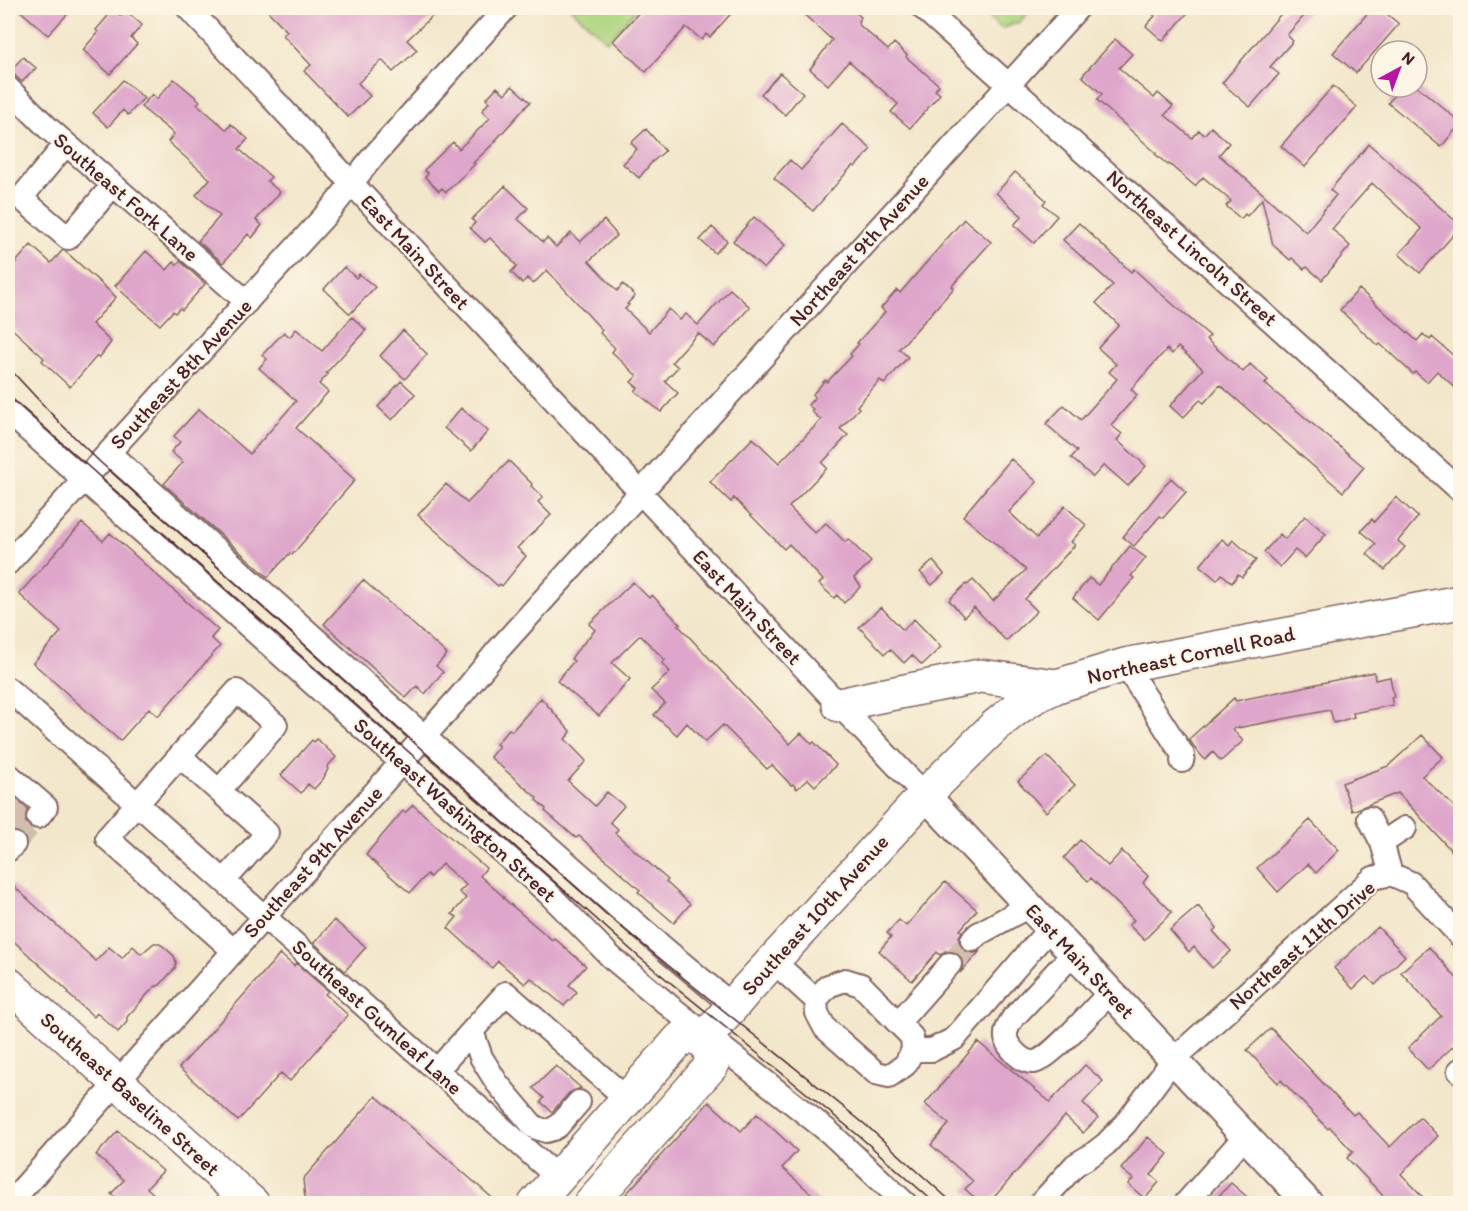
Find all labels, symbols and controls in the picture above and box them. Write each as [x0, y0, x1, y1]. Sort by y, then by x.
north arrow [1369, 39, 1429, 99]
text: N [1398, 47, 1419, 69]
street label: Southeast Fork Lane [49, 127, 204, 266]
street label: Northeast Lincoln Street [1102, 164, 1283, 331]
street label: Northeast 9th Avenue [784, 168, 934, 331]
street label: East Main Street [355, 189, 475, 315]
street label: Southeast 8th Avenue [104, 293, 257, 454]
street label: East Main Street [687, 544, 807, 670]
street label: Northeast Cornell Road [1085, 620, 1298, 689]
street label: Southeast Washington Street [349, 712, 562, 907]
street label: Southeast 9th Avenue [238, 780, 388, 943]
street label: Southeast 10th Avenue [736, 829, 893, 1000]
street label: Northeast 11th Drive [1224, 874, 1380, 1015]
street label: East Main Street [1020, 898, 1140, 1024]
street label: Southeast Gumleaf Lane [287, 934, 468, 1100]
street label: Southeast Baseline Street [35, 1006, 225, 1181]

